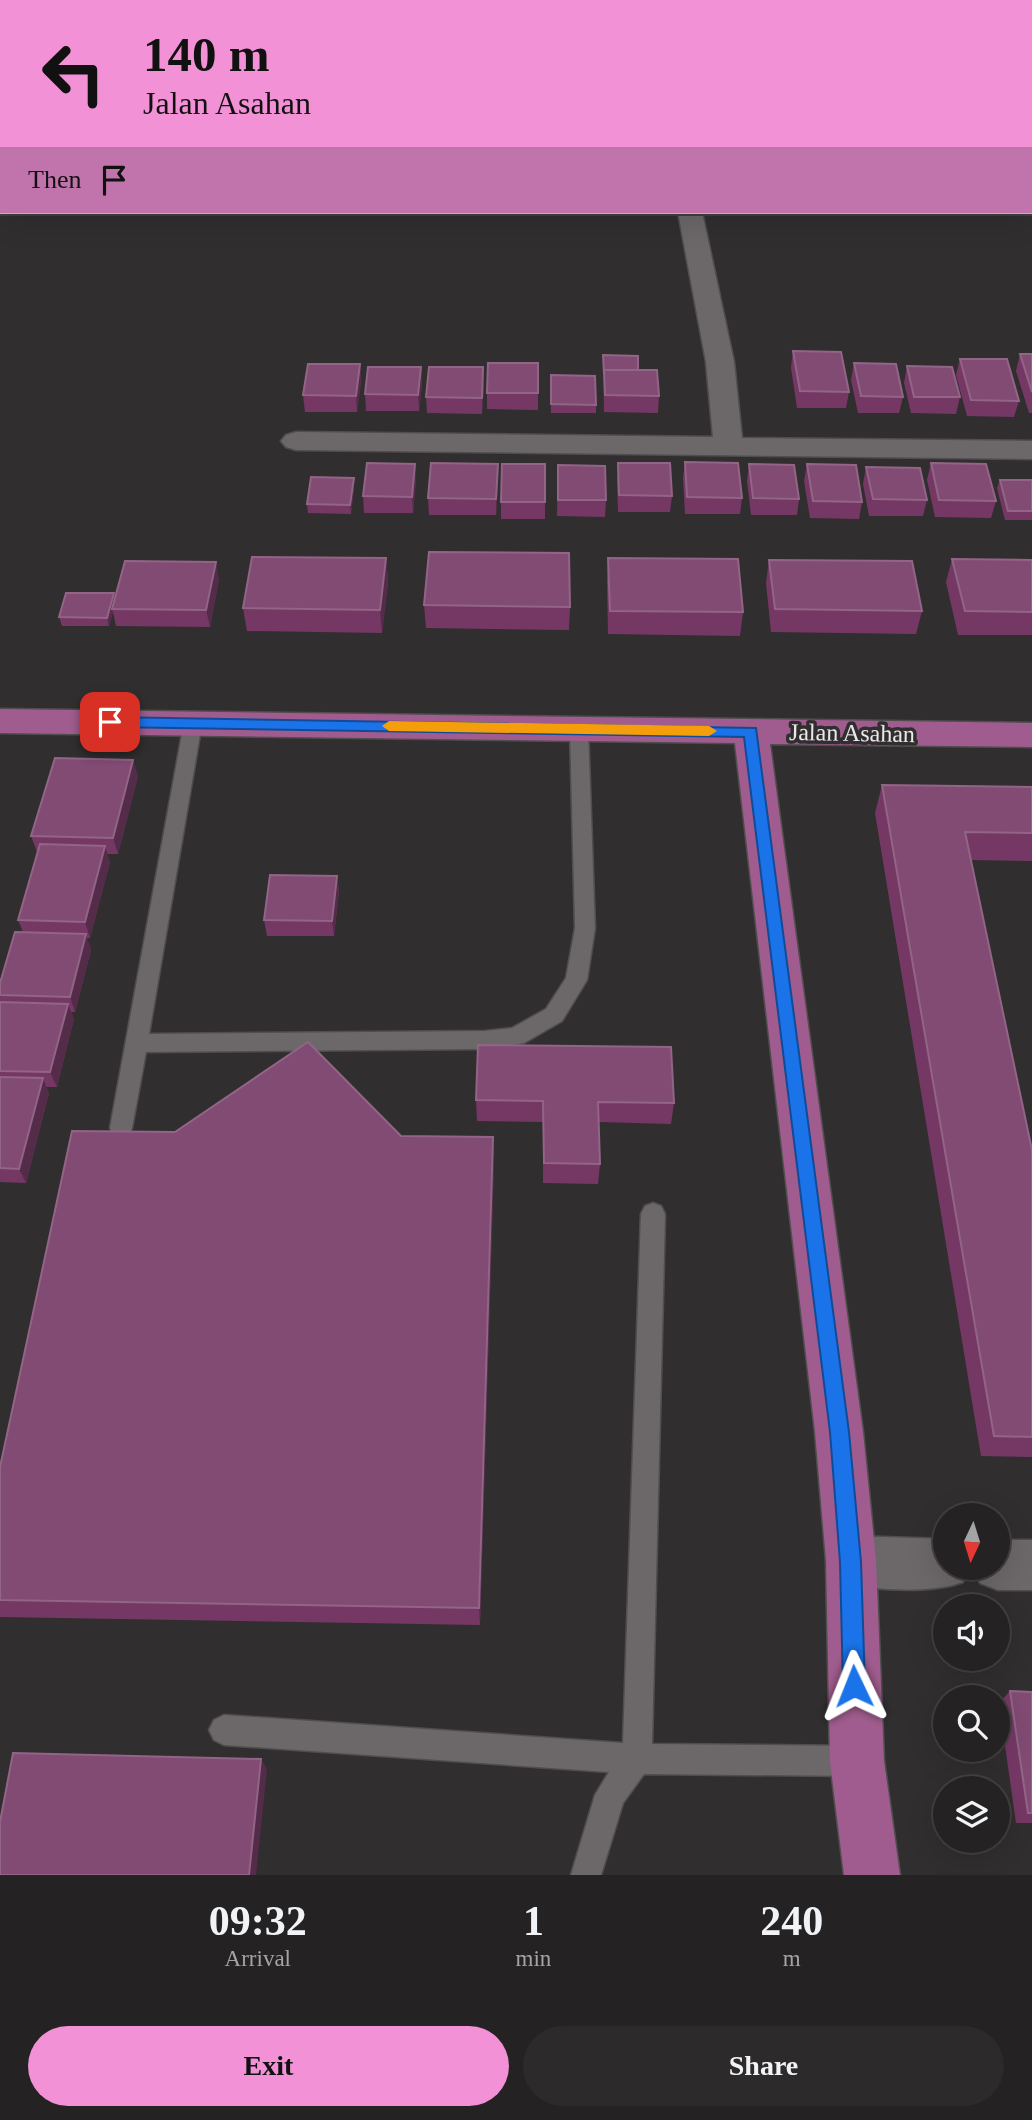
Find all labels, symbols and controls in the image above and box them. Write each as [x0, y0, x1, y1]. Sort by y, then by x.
text: 140 m [143, 27, 270, 82]
icon: left [28, 28, 119, 119]
text: Jalan Asahan [143, 85, 311, 121]
icon: arrive [95, 161, 133, 199]
text: Then [28, 165, 81, 194]
pin [80, 692, 140, 752]
icon: arrive [91, 703, 129, 741]
street label: Jalan Asahan [789, 719, 915, 747]
north arrow [933, 1503, 1010, 1580]
map controls [933, 1503, 1010, 1853]
button: sound [933, 1594, 1010, 1671]
position arrow [817, 1649, 891, 1723]
button: search [933, 1685, 1010, 1762]
button: layers [933, 1776, 1010, 1853]
text: 09:32 [209, 1898, 307, 1944]
text: 1 [523, 1898, 544, 1944]
text: 240 [760, 1898, 823, 1944]
text: Arrival [225, 1946, 291, 1971]
text: min [516, 1946, 551, 1971]
text: m [783, 1946, 801, 1971]
button: Exit [28, 2026, 509, 2106]
button: Share [523, 2026, 1004, 2106]

